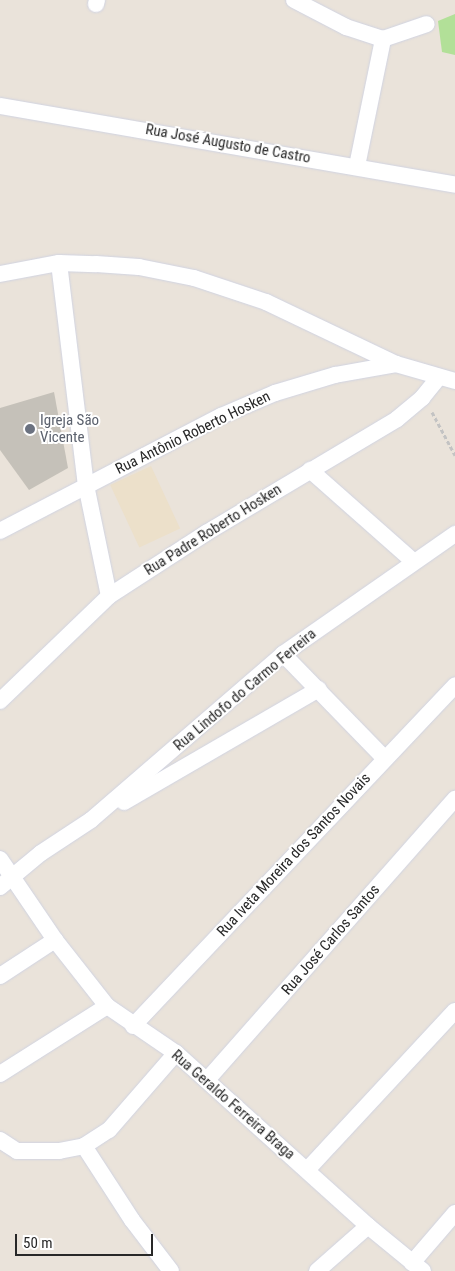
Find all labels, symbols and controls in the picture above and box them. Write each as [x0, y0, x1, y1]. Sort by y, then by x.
street label: Rua José Augusto de Castro [144, 121, 312, 167]
street label: Rua Antônio Roberto Hosken [113, 388, 273, 478]
place label: Igreja São Vicente [40, 411, 99, 446]
marker: Igreja São Vicente [24, 423, 36, 435]
street label: Rua Padre Roberto Hosken [141, 480, 285, 580]
street label: Rua Lindofo do Carmo Ferreira [170, 625, 320, 755]
street label: Rua Iveta Moreira dos Santos Novais [214, 770, 374, 940]
street label: Rua José Carlos Santos [278, 881, 384, 999]
street label: Rua Geraldo Ferreira Braga [168, 1046, 298, 1164]
scale bar [18, 1224, 155, 1256]
text: 50 m [23, 1234, 53, 1252]

